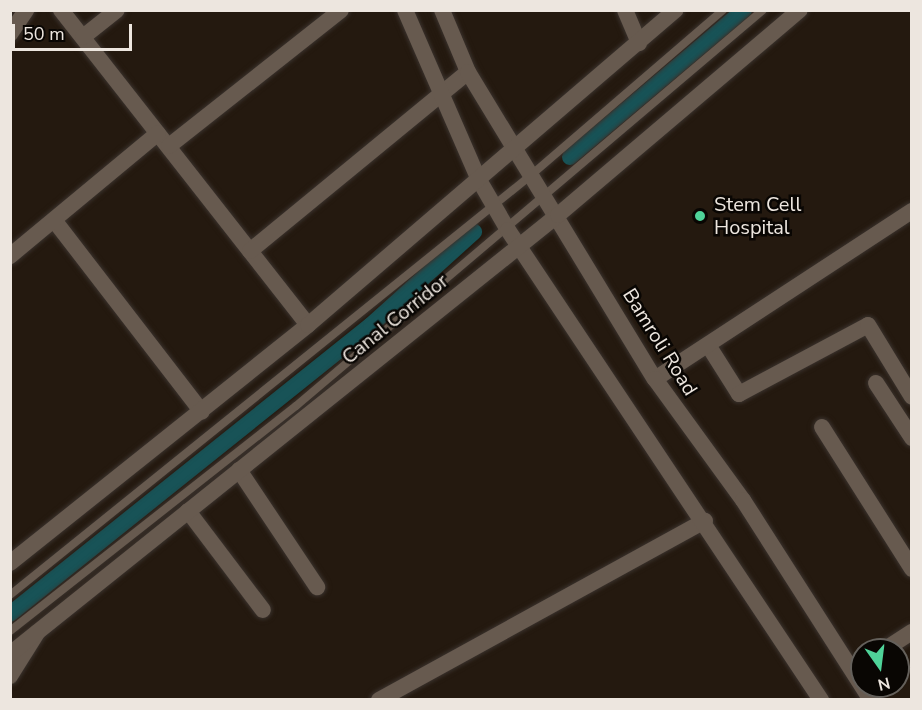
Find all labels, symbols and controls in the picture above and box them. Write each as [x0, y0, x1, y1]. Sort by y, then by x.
scale bar [15, 12, 135, 50]
text: 50 m [23, 22, 65, 46]
place label: Stem Cell Hospital [714, 192, 801, 239]
marker: Stem Cell Hospital [691, 207, 709, 225]
street label: Canal Corridor [337, 269, 453, 369]
street label: Bamroli Road [618, 284, 702, 400]
north arrow [850, 638, 910, 698]
text: N [875, 671, 892, 696]

